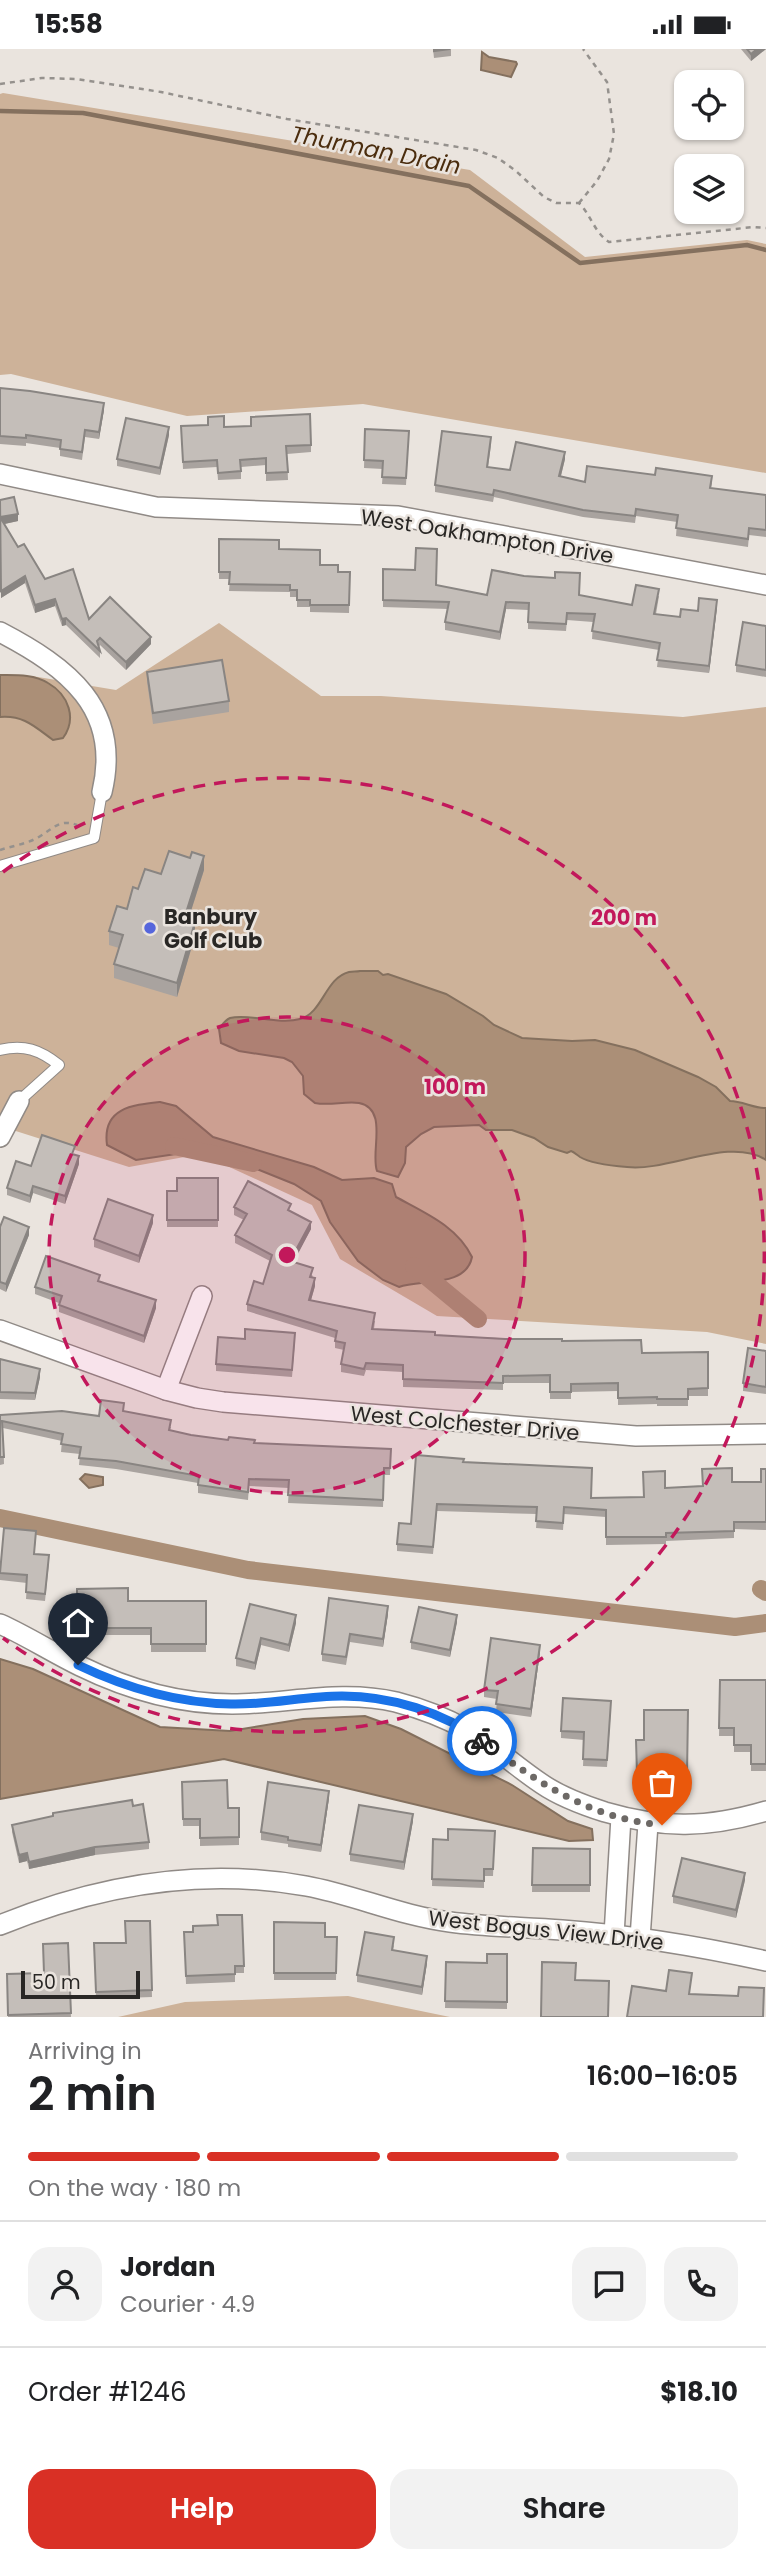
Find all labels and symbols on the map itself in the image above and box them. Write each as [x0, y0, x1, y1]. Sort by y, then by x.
water label: Thurman Drain [289, 118, 463, 182]
street label: West Oakhampton Drive [359, 502, 615, 570]
place label: Banbury Golf Club [164, 902, 262, 955]
text: 200 m [591, 903, 657, 932]
marker: Banbury Golf Club [142, 920, 158, 936]
text: 100 m [424, 1072, 486, 1101]
centre of rings [275, 1243, 299, 1267]
street label: West Colchester Drive [349, 1399, 581, 1447]
pin [48, 1593, 108, 1665]
courier [447, 1706, 517, 1776]
pin [632, 1753, 692, 1825]
street label: West Bogus View Drive [427, 1903, 665, 1957]
scale bar [21, 1968, 140, 2000]

